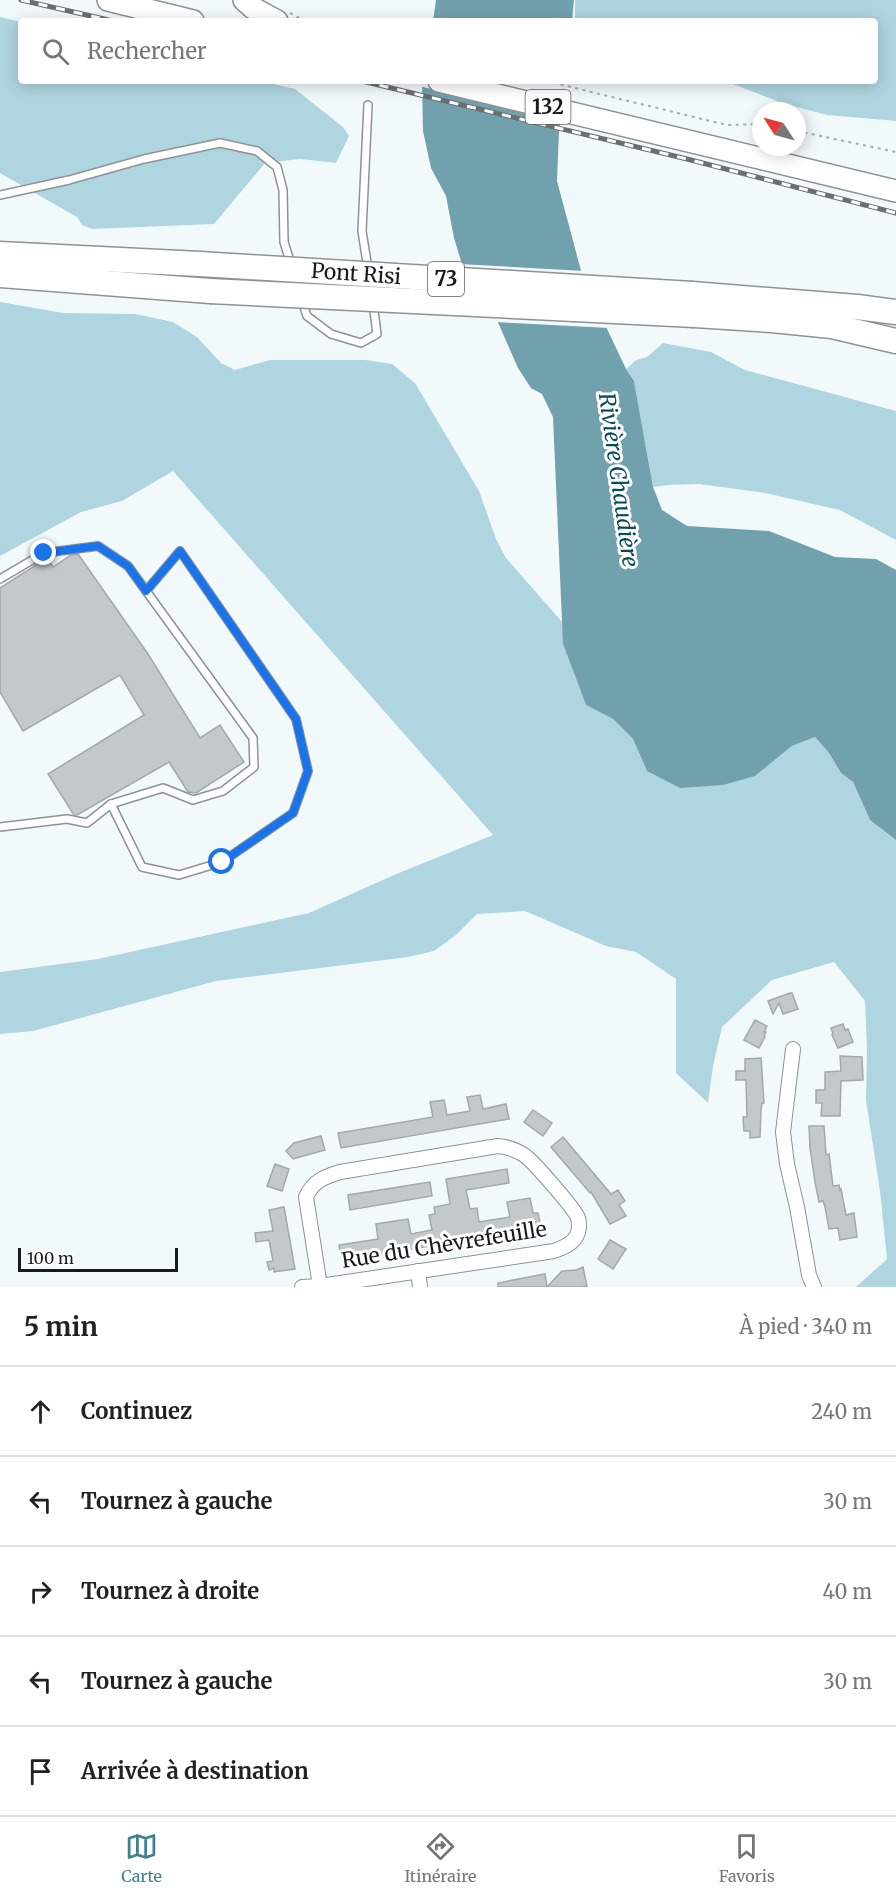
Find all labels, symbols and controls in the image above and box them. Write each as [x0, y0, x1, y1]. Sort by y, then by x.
search box [18, 18, 878, 84]
icon: search [39, 35, 72, 68]
text: Rechercher [87, 37, 207, 65]
road number: 132 [526, 90, 570, 124]
north arrow [752, 102, 806, 156]
street label: Pont Risi [310, 257, 402, 290]
road number: 73 [428, 262, 464, 296]
water label: Rivière Chaudière [593, 391, 645, 569]
route end [30, 539, 56, 565]
route start [208, 848, 234, 874]
street label: Rue du Chèvrefeuille [339, 1215, 548, 1274]
scale bar [18, 1245, 178, 1272]
text: 100 m [27, 1248, 74, 1268]
text: 5 min [24, 1310, 98, 1343]
text: À pied · 340 m [739, 1314, 872, 1339]
icon: ahead [24, 1395, 57, 1428]
text: Continuez [81, 1397, 192, 1425]
text: 240 m [811, 1399, 872, 1424]
icon: left [24, 1485, 57, 1518]
text: Tournez à gauche [81, 1487, 272, 1515]
text: 30 m [823, 1489, 872, 1514]
icon: right [24, 1575, 57, 1608]
text: Tournez à droite [81, 1577, 259, 1605]
text: 40 m [822, 1579, 872, 1604]
icon: left [24, 1665, 57, 1698]
text: Tournez à gauche [81, 1667, 272, 1695]
text: 30 m [823, 1669, 872, 1694]
icon: arrive [24, 1755, 57, 1788]
text: Arrivée à destination [81, 1757, 309, 1785]
tab: Carte [121, 1830, 162, 1886]
tab: Itinéraire [404, 1830, 476, 1886]
tab: Favoris [719, 1830, 775, 1886]

